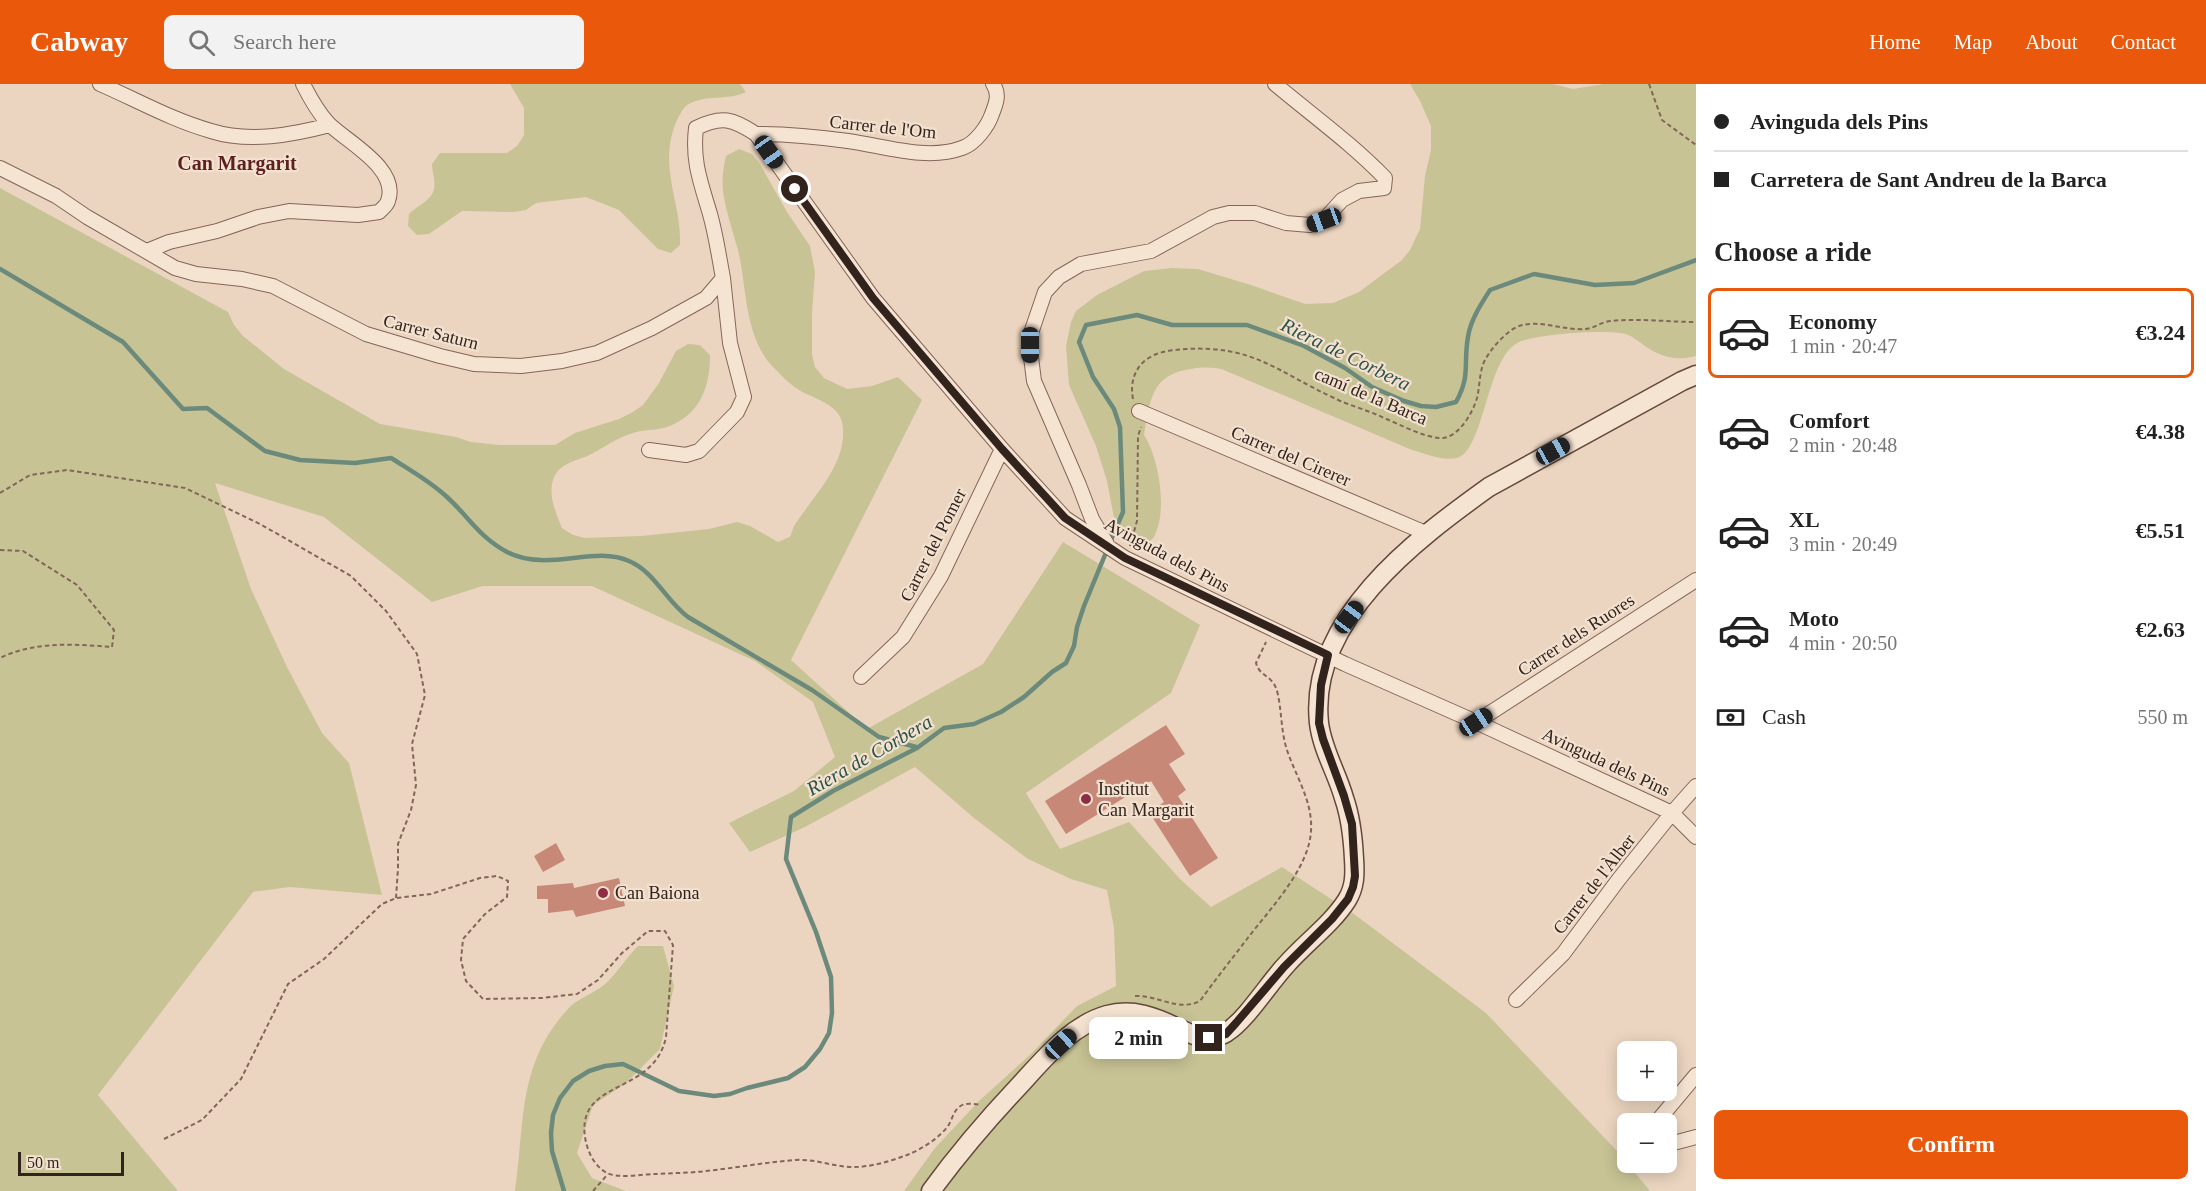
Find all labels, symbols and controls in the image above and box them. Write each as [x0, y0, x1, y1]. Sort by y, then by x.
search box [164, 15, 584, 69]
text: Cabway [30, 26, 128, 57]
icon: search [185, 26, 218, 59]
text: Search here [233, 29, 336, 54]
text: Home [1869, 30, 1921, 54]
text: Map [1954, 30, 1992, 54]
text: About [2025, 30, 2078, 54]
text: Contact [2111, 30, 2176, 54]
text: Avinguda dels Pins [1750, 109, 1928, 134]
street label: Carrer de l'Om [829, 111, 937, 143]
car [751, 132, 787, 172]
district label: Can Margarit [177, 152, 297, 175]
text: Carretera de Sant Andreu de la Barca [1750, 167, 2107, 192]
route start [781, 175, 808, 202]
car [1304, 205, 1344, 235]
text: Choose a ride [1714, 237, 1872, 267]
icon: car [1717, 306, 1771, 360]
text: Economy [1789, 309, 1877, 334]
street label: Carrer Saturn [381, 311, 481, 353]
water label: Riera de Corbera [1277, 313, 1414, 395]
text: €3.24 [2136, 320, 2185, 345]
car [1021, 327, 1039, 363]
text: 1 min · 20:47 [1789, 335, 1897, 357]
street label: camí de la Barca [1312, 363, 1430, 429]
icon: car [1717, 405, 1771, 459]
text: Comfort [1789, 408, 1870, 433]
text: €4.38 [2136, 419, 2185, 444]
street label: Carrer del Cirerer [1228, 422, 1354, 490]
car [1533, 434, 1573, 468]
text: 2 min · 20:48 [1789, 434, 1897, 456]
street label: Carrer del Pomer [896, 485, 970, 605]
icon: car [1717, 504, 1771, 558]
text: XL [1789, 507, 1820, 532]
street label: Avinguda dels Pins [1101, 514, 1233, 596]
text: €5.51 [2136, 518, 2185, 543]
text: 3 min · 20:49 [1789, 533, 1897, 555]
street label: Carrer dels Ruores [1514, 590, 1638, 680]
car [1331, 597, 1367, 637]
icon: car [1717, 603, 1771, 657]
text: Moto [1789, 606, 1839, 631]
text: €2.63 [2136, 617, 2185, 642]
text: 4 min · 20:50 [1789, 632, 1897, 654]
icon: cash [1714, 701, 1747, 734]
text: Cash [1762, 704, 1806, 729]
car [1456, 705, 1496, 739]
text: 550 m [2137, 706, 2188, 728]
water label: Riera de Corbera [802, 710, 936, 800]
street label: Avinguda dels Pins [1539, 724, 1673, 800]
place label: Institut Can Margarit [1098, 779, 1194, 820]
marker: Institut Can Margarit [1079, 792, 1093, 806]
street label: Carrer de l'Àlber [1548, 829, 1639, 938]
place label: Can Baiona [615, 883, 699, 903]
marker: Can Baiona [596, 886, 610, 900]
callout: 2 min [1089, 1017, 1188, 1059]
route end [1195, 1024, 1222, 1051]
car [1042, 1025, 1080, 1063]
text: 2 min [1114, 1027, 1163, 1049]
map controls [1617, 1041, 1677, 1173]
button: + [1617, 1041, 1677, 1101]
button: Confirm [1714, 1110, 2188, 1179]
button: − [1617, 1113, 1677, 1173]
scale bar [18, 1149, 124, 1176]
text: 50 m [27, 1154, 59, 1171]

